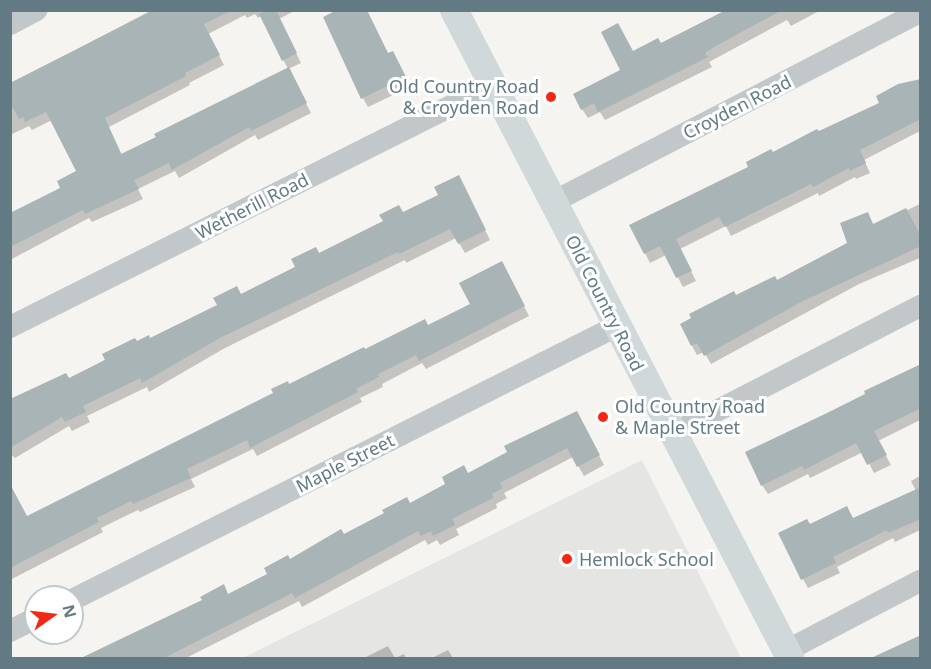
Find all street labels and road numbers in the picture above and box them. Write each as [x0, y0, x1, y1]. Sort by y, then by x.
street label: Croyden Road [679, 70, 795, 144]
street label: Wetherill Road [192, 168, 312, 244]
street label: Old Country Road [561, 231, 649, 375]
street label: Maple Street [292, 429, 398, 497]

